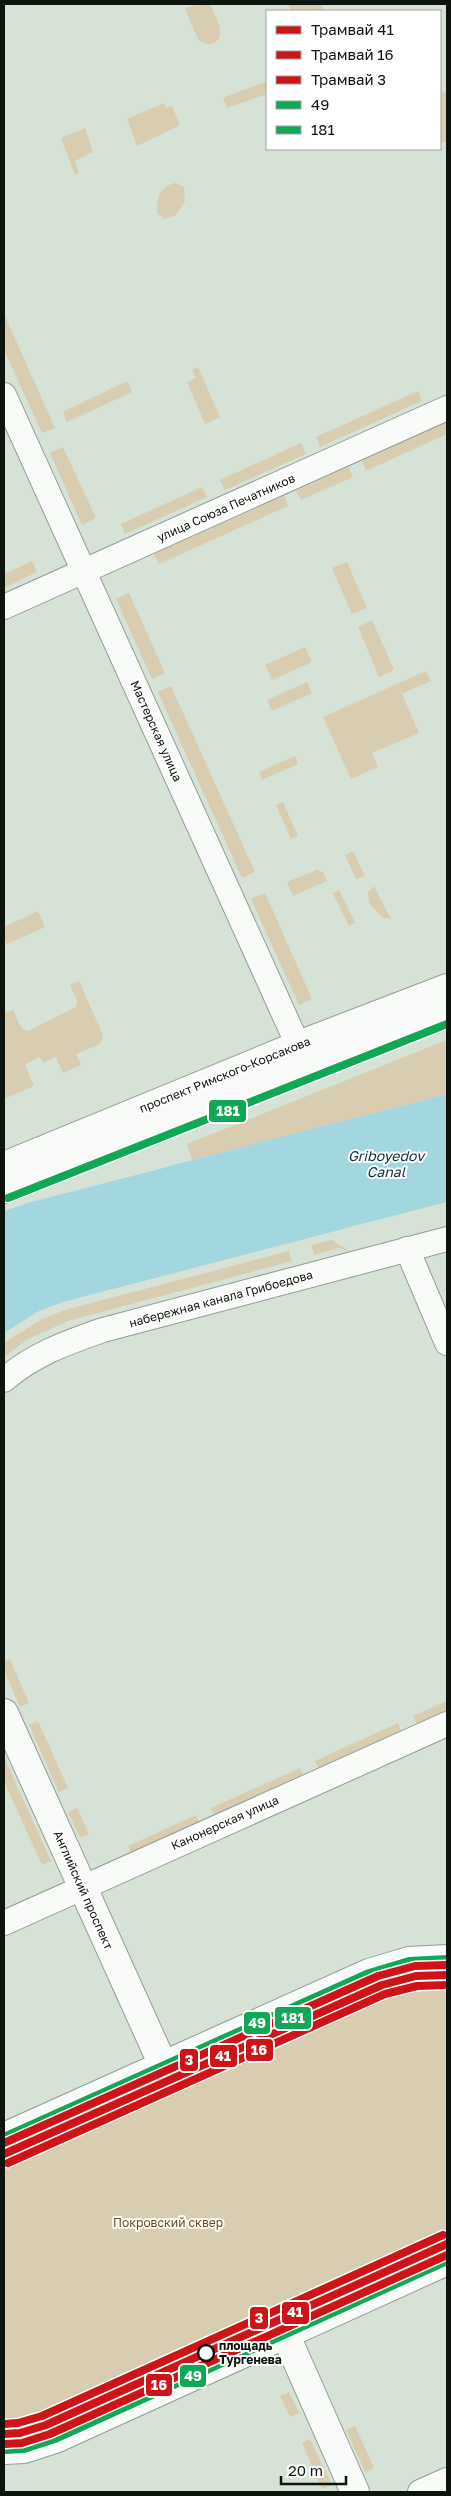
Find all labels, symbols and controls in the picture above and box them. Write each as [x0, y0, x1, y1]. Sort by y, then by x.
legend [266, 10, 441, 150]
text: Трамвай 41 [311, 20, 394, 38]
text: Трамвай 16 [311, 45, 394, 63]
text: Трамвай 3 [311, 70, 386, 88]
text: 49 [311, 95, 329, 113]
text: 181 [311, 120, 335, 138]
street label: улица Союза Печатников [155, 470, 297, 545]
street label: Мастерская улица [127, 678, 185, 784]
street label: проспект Римского-Корсакова [137, 1033, 313, 1116]
line badge: 181 [208, 1099, 247, 1123]
text: 181 [216, 1102, 240, 1119]
water label: Griboyedov Canal [348, 1147, 426, 1180]
street label: набережная канала Грибоедова [127, 1267, 314, 1330]
street label: Канонерская улица [169, 1792, 281, 1853]
street label: Английский проспект [50, 1828, 116, 1952]
line badge: 181 [274, 2006, 312, 2030]
text: 181 [281, 2009, 305, 2026]
line badge: 49 [243, 2011, 271, 2035]
text: 49 [248, 2014, 266, 2031]
line badge: 16 [245, 2038, 274, 2062]
text: 16 [251, 2041, 267, 2058]
line badge: 41 [209, 2044, 238, 2068]
text: 41 [215, 2047, 231, 2064]
line badge: 3 [179, 2048, 199, 2072]
text: 3 [185, 2051, 193, 2068]
park label: Покровский сквер [113, 2215, 223, 2230]
line badge: 41 [281, 2301, 310, 2325]
text: 41 [287, 2303, 303, 2320]
line badge: 3 [249, 2306, 269, 2330]
text: 3 [255, 2309, 263, 2326]
place label: площадь Тургенева [219, 2338, 282, 2367]
marker: площадь Тургенева [197, 2344, 215, 2362]
line badge: 49 [179, 2364, 207, 2388]
text: 49 [184, 2367, 202, 2384]
line badge: 16 [145, 2373, 173, 2397]
text: 16 [151, 2376, 167, 2393]
scale bar [281, 2454, 346, 2486]
text: 20 m [288, 2461, 323, 2479]

